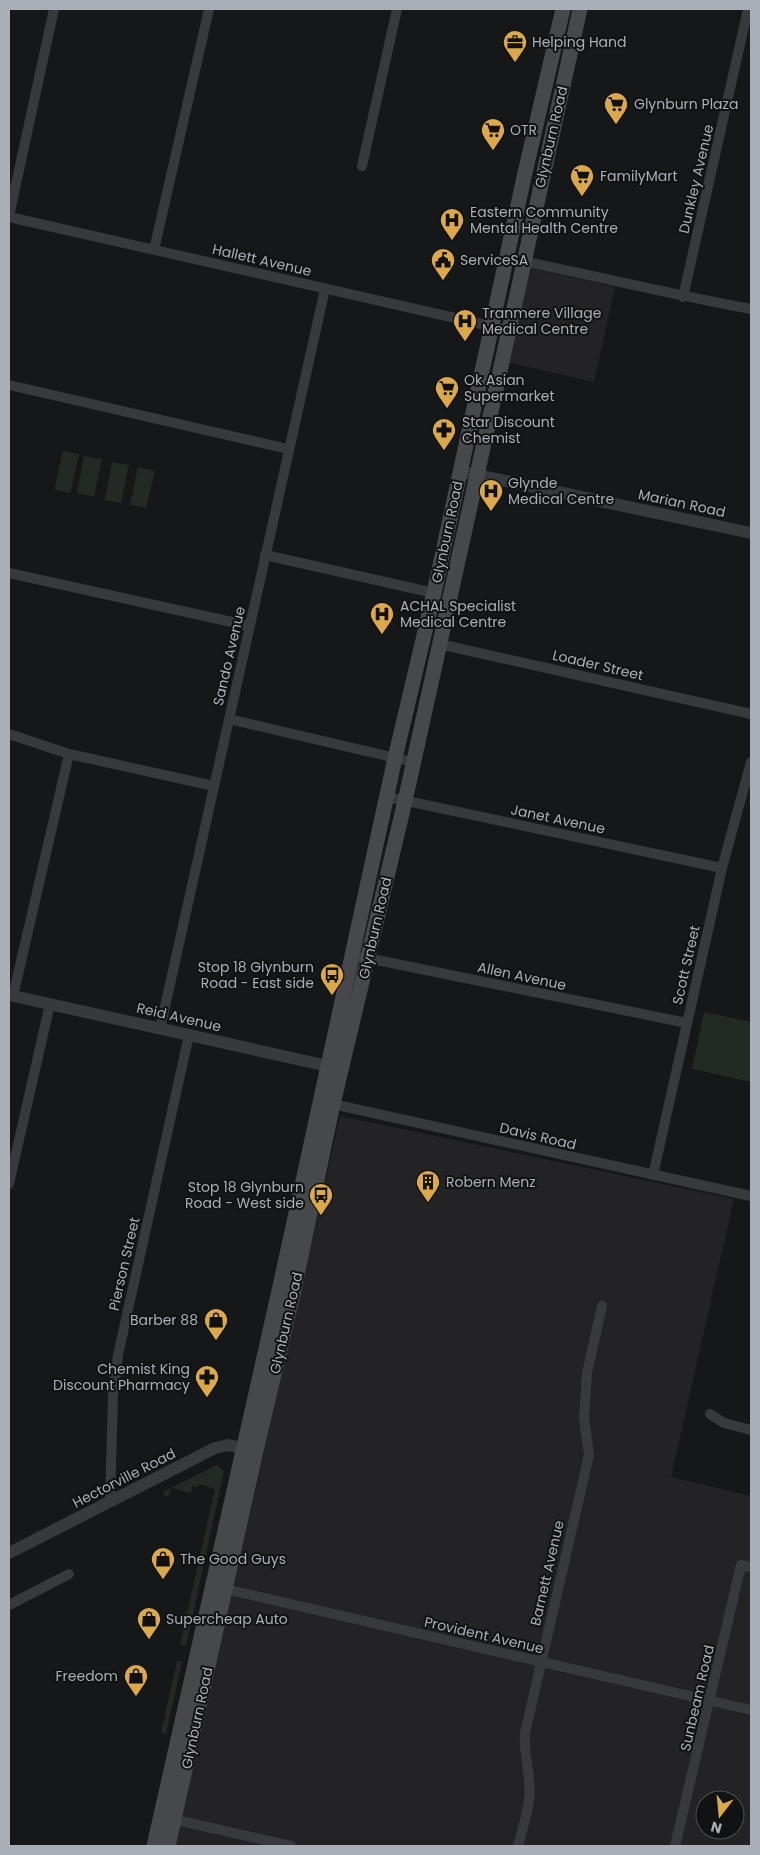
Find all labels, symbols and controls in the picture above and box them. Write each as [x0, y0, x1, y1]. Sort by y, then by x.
office icon: Helping Hand [502, 29, 528, 63]
place label: Helping Hand [532, 32, 626, 52]
street label: Glynburn Road [530, 84, 572, 190]
supermarket icon: Glynburn Plaza [603, 91, 629, 125]
place label: Glynburn Plaza [634, 94, 738, 114]
supermarket icon: OTR [480, 117, 506, 151]
place label: OTR [510, 120, 537, 140]
street label: Dunkley Avenue [674, 122, 718, 235]
supermarket icon: FamilyMart [569, 163, 595, 197]
place label: FamilyMart [600, 166, 678, 186]
place label: Eastern Community Mental Health Centre [470, 202, 618, 238]
hospital icon: Eastern Community Mental Health Centre [439, 207, 465, 241]
street label: Hallett Avenue [210, 239, 314, 281]
public building icon: ServiceSA [430, 247, 456, 281]
place label: ServiceSA [460, 250, 528, 270]
place label: Tranmere Village Medical Centre [482, 303, 602, 339]
hospital icon: Tranmere Village Medical Centre [452, 308, 478, 342]
place label: Ok Asian Supermarket [464, 370, 555, 406]
supermarket icon: Ok Asian Supermarket [434, 375, 460, 409]
place label: Star Discount Chemist [462, 412, 555, 448]
pharmacy icon: Star Discount Chemist [431, 417, 457, 451]
place label: Glynde Medical Centre [508, 473, 615, 509]
hospital icon: Glynde Medical Centre [478, 478, 504, 512]
street label: Glynburn Road [426, 479, 468, 585]
street label: Marian Road [637, 484, 727, 522]
place label: ACHAL Specialist Medical Centre [400, 596, 516, 632]
hospital icon: ACHAL Specialist Medical Centre [369, 601, 395, 635]
street label: Sando Avenue [208, 604, 250, 708]
street label: Loader Street [551, 645, 645, 685]
street label: Janet Avenue [509, 799, 607, 839]
street label: Glynburn Road [354, 875, 396, 981]
street label: Scott Street [667, 923, 705, 1007]
place label: Stop 18 Glynburn Road - East side [198, 957, 314, 993]
street label: Allen Avenue [476, 957, 569, 995]
bus stop icon: Stop 18 Glynburn Road - East side [319, 962, 345, 996]
street label: Reid Avenue [135, 998, 224, 1037]
street label: Davis Road [498, 1117, 578, 1155]
building icon: Robern Menz [415, 1169, 441, 1203]
place label: Robern Menz [446, 1172, 536, 1192]
place label: Stop 18 Glynburn Road - West side [185, 1177, 304, 1213]
bus stop icon: Stop 18 Glynburn Road - West side [308, 1182, 334, 1216]
street label: Pierson Street [104, 1215, 144, 1313]
street label: Glynburn Road [265, 1270, 307, 1376]
shop icon: Barber 88 [203, 1307, 229, 1341]
place label: Barber 88 [130, 1310, 198, 1330]
place label: Chemist King Discount Pharmacy [53, 1359, 190, 1395]
pharmacy icon: Chemist King Discount Pharmacy [194, 1364, 220, 1398]
street label: Hectorville Road [69, 1443, 179, 1513]
street label: Barnett Avenue [525, 1518, 569, 1628]
shop icon: The Good Guys [150, 1546, 176, 1580]
place label: The Good Guys [180, 1549, 286, 1569]
shop icon: Supercheap Auto [136, 1606, 162, 1640]
place label: Supercheap Auto [166, 1609, 288, 1629]
street label: Provident Avenue [422, 1612, 546, 1659]
street label: Sunbeam Road [675, 1643, 719, 1753]
shop icon: Freedom [123, 1663, 149, 1697]
street label: Glynburn Road [176, 1665, 218, 1771]
place label: Freedom [56, 1666, 118, 1686]
north arrow [695, 1790, 745, 1840]
text: N [709, 1816, 724, 1839]

